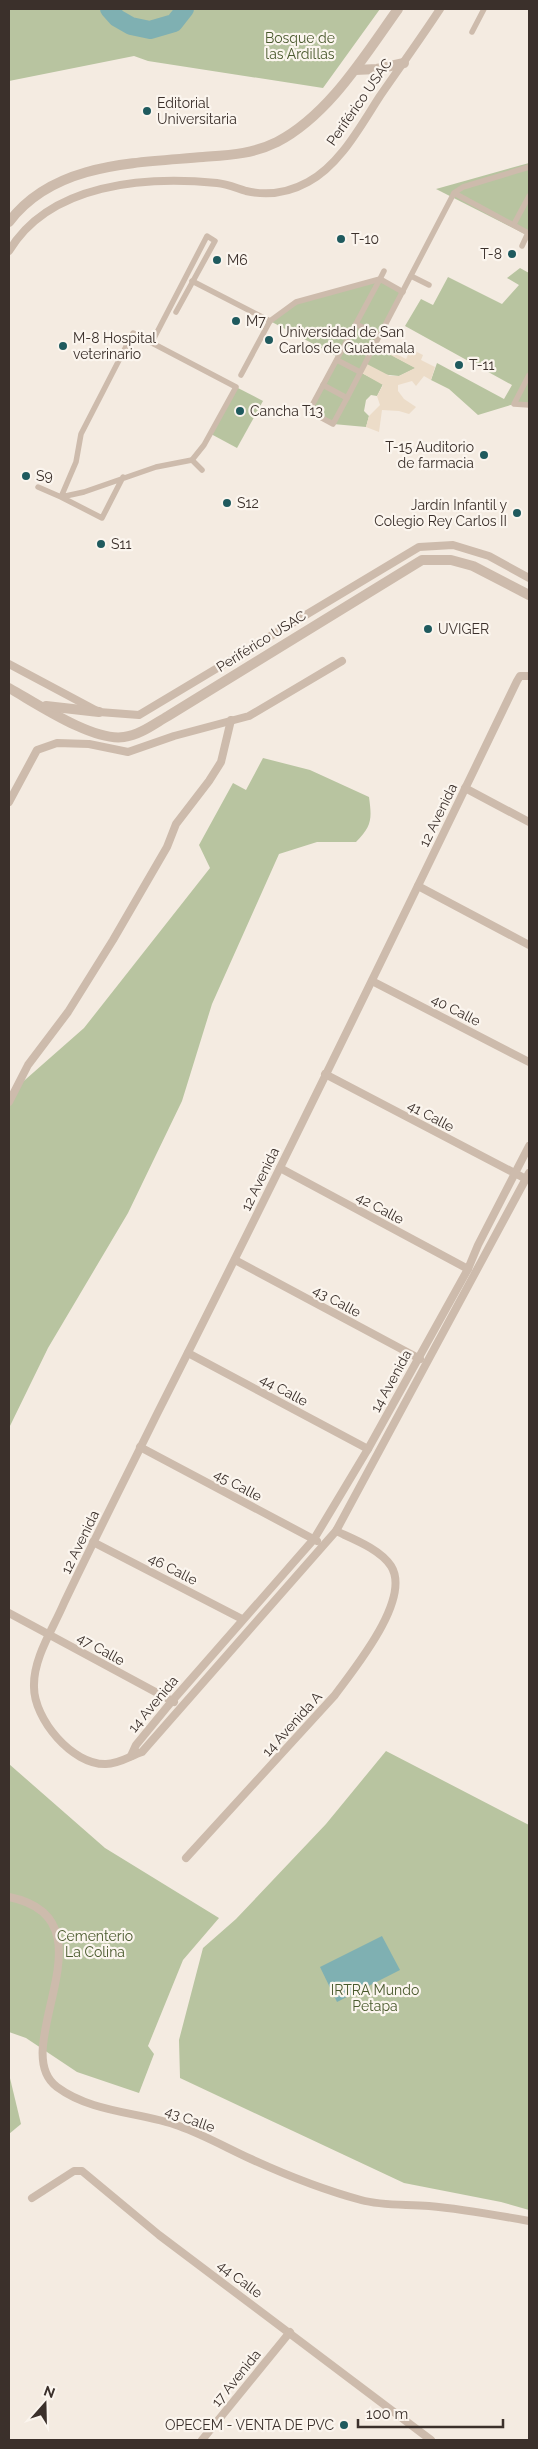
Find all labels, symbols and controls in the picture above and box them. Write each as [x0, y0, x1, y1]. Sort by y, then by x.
park label: Bosque de las Ardillas [265, 30, 335, 62]
street label: Periférico USAC [323, 55, 395, 149]
place label: Editorial Universitaria [157, 95, 237, 127]
marker: Editorial Universitaria [141, 105, 153, 117]
place label: T-10 [351, 231, 379, 247]
marker: T-10 [335, 233, 347, 245]
place label: T-8 [480, 246, 502, 262]
marker: T-8 [506, 248, 518, 260]
place label: M6 [227, 252, 248, 268]
marker: M6 [211, 254, 223, 266]
place label: M7 [246, 313, 266, 329]
marker: M7 [230, 315, 242, 327]
place label: Universidad de San Carlos de Guatemala [279, 324, 415, 356]
place label: M-8 Hospital veterinario [73, 330, 156, 362]
marker: Universidad de San Carlos de Guatemala [263, 334, 275, 346]
marker: M-8 Hospital veterinario [57, 340, 69, 352]
place label: T-11 [469, 357, 494, 373]
marker: T-11 [453, 359, 465, 371]
place label: Cancha T13 [250, 403, 323, 419]
marker: Cancha T13 [234, 405, 246, 417]
place label: T-15 Auditorio de farmacia [385, 439, 474, 471]
marker: T-15 Auditorio de farmacia [478, 449, 490, 461]
place label: S9 [36, 468, 53, 484]
marker: S9 [20, 470, 32, 482]
place label: S12 [237, 495, 259, 511]
marker: S12 [221, 497, 233, 509]
place label: Jardín Infantil y Colegio Rey Carlos II [374, 497, 507, 529]
marker: Jardín Infantil y Colegio Rey Carlos II [511, 507, 523, 519]
place label: S11 [111, 536, 131, 552]
marker: S11 [95, 538, 107, 550]
street label: Periférico USAC [213, 607, 309, 675]
place label: UVIGER [438, 621, 489, 637]
marker: UVIGER [422, 623, 434, 635]
street label: 12 Avenida [416, 781, 460, 849]
street label: 40 Calle [429, 991, 483, 1029]
street label: 41 Calle [405, 1097, 457, 1135]
street label: 12 Avenida [238, 1145, 282, 1213]
street label: 42 Calle [353, 1189, 407, 1227]
street label: 43 Calle [310, 1282, 364, 1320]
street label: 14 Avenida [367, 1347, 415, 1415]
street label: 44 Calle [257, 1371, 311, 1409]
street label: 45 Calle [211, 1466, 265, 1504]
street label: 12 Avenida [58, 1508, 102, 1576]
street label: 46 Calle [146, 1550, 200, 1588]
street label: 47 Calle [75, 1629, 127, 1669]
street label: 14 Avenida [125, 1673, 181, 1735]
street label: 14 Avenida A [259, 1688, 326, 1760]
park label: Cementerio La Colina [57, 1928, 133, 1960]
park label: IRTRA Mundo Petapa [331, 1982, 419, 2014]
street label: 43 Calle [163, 2103, 217, 2135]
street label: 44 Calle [214, 2257, 266, 2301]
street label: 17 Avenida [208, 2346, 264, 2410]
north arrow [20, 2379, 70, 2429]
text: N [42, 2382, 57, 2401]
scale bar [358, 2396, 503, 2428]
text: 100 m [366, 2405, 408, 2423]
place label: OPECEM - VENTA DE PVC [165, 2417, 334, 2433]
marker: OPECEM - VENTA DE PVC [338, 2419, 350, 2431]

